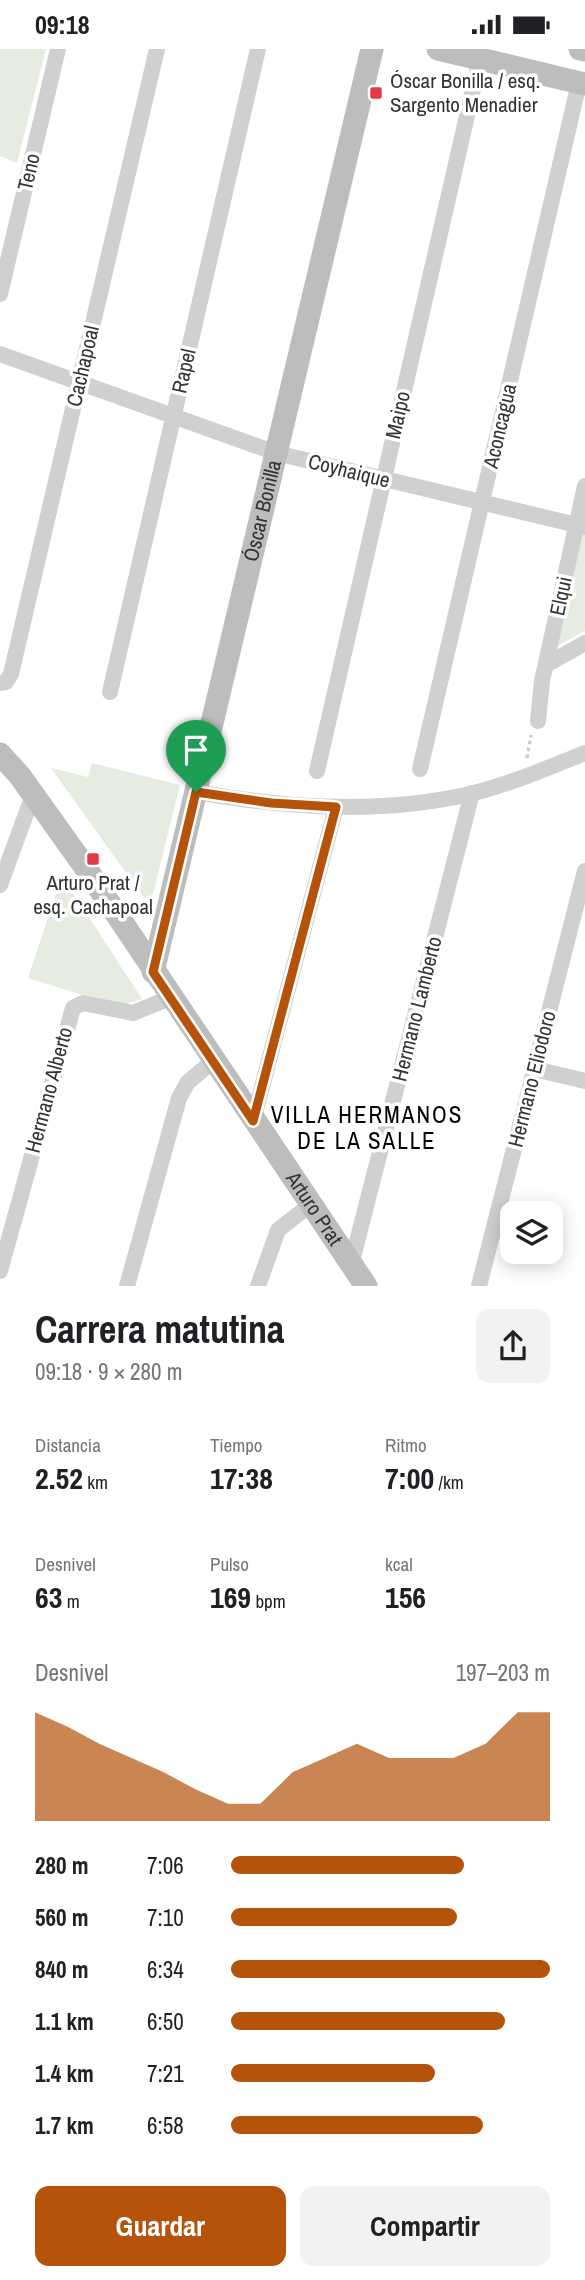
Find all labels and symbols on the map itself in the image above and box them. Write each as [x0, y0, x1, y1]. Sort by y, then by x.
place label: Óscar Bonilla / esq. Sargento Menadier [390, 66, 540, 119]
marker: Óscar Bonilla / esq. Sargento Menadier [368, 85, 384, 101]
street label: Teno [10, 150, 47, 193]
street label: Cachapoal [59, 323, 106, 409]
street label: Rapel [164, 346, 203, 396]
street label: Aconcagua [475, 380, 523, 472]
street label: Maipo [378, 388, 417, 441]
street label: Coyhaique [305, 446, 393, 495]
street label: Óscar Bonilla [236, 457, 288, 564]
street label: Elqui [542, 574, 579, 618]
pin [166, 720, 226, 792]
marker: Arturo Prat / esq. Cachapoal [85, 851, 101, 867]
place label: Arturo Prat / esq. Cachapoal [33, 868, 153, 921]
street label: Hermano Lamberto [385, 933, 449, 1084]
street label: Hermano Eliodoro [501, 1008, 562, 1150]
street label: Hermano Alberto [18, 1024, 79, 1156]
district label: VILLA HERMANOS DE LA SALLE [271, 1099, 463, 1156]
street label: Arturo Prat [279, 1165, 350, 1251]

